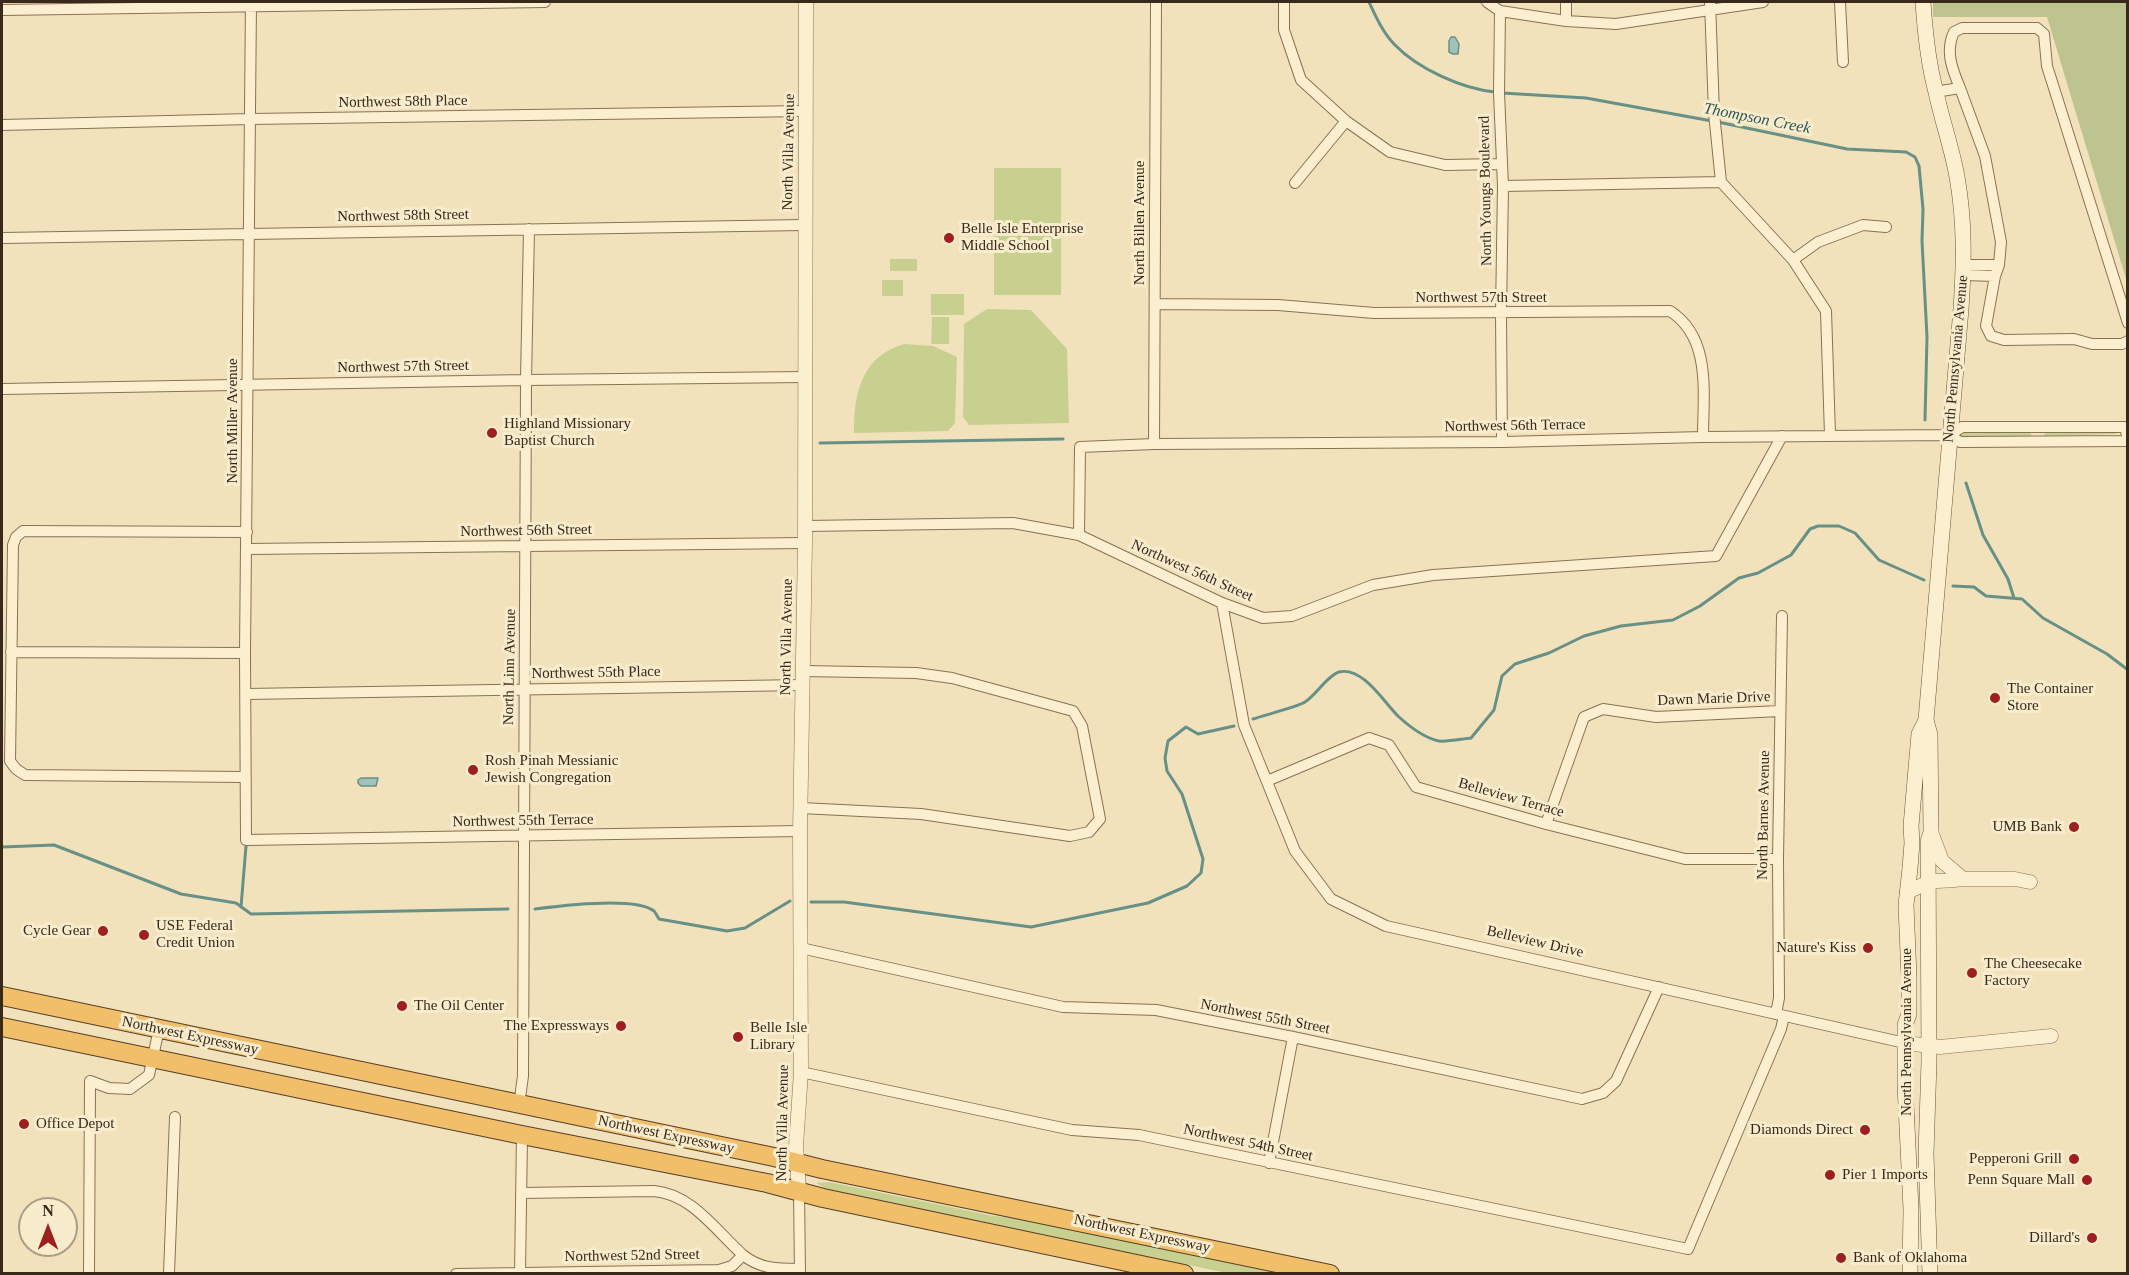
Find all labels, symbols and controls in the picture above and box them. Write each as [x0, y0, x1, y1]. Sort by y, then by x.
street label: Northwest 58th Place [338, 92, 468, 112]
street label: North Villa Avenue [779, 93, 799, 211]
water label: Thompson Creek [1702, 99, 1812, 139]
street label: North Youngs Boulevard [1476, 116, 1496, 266]
street label: North Billen Avenue [1131, 161, 1149, 285]
street label: Northwest 58th Street [337, 206, 469, 226]
place label: Belle Isle Enterprise Middle School [961, 220, 1083, 255]
marker: Belle Isle Enterprise Middle School [942, 231, 956, 245]
street label: North Pennsylvania Avenue [1940, 275, 1972, 443]
street label: Northwest 57th Street [1415, 289, 1547, 307]
street label: Northwest 57th Street [337, 357, 469, 377]
street label: North Miller Avenue [224, 358, 242, 484]
place label: Highland Missionary Baptist Church [504, 415, 631, 450]
street label: Northwest 56th Terrace [1444, 416, 1586, 436]
marker: Highland Missionary Baptist Church [485, 426, 499, 440]
street label: Northwest 56th Street [460, 521, 592, 541]
street label: Northwest 56th Street [1128, 536, 1256, 606]
street label: North Villa Avenue [777, 578, 797, 696]
street label: North Linn Avenue [500, 609, 520, 725]
street label: Northwest 55th Place [531, 663, 661, 683]
place label: The Container Store [2007, 680, 2093, 715]
street label: Dawn Marie Drive [1657, 688, 1771, 710]
marker: The Container Store [1988, 691, 2002, 705]
street label: North Barnes Avenue [1754, 750, 1774, 880]
place label: Rosh Pinah Messianic Jewish Congregation [485, 752, 618, 787]
marker: Rosh Pinah Messianic Jewish Congregation [466, 763, 480, 777]
street label: Belleview Terrace [1456, 774, 1566, 822]
street label: Northwest 55th Terrace [452, 811, 594, 831]
place label: UMB Bank [1992, 818, 2062, 836]
marker: UMB Bank [2067, 820, 2081, 834]
place label: USE Federal Credit Union [156, 917, 235, 952]
place label: Cycle Gear [23, 922, 91, 940]
street label: Belleview Drive [1485, 922, 1585, 962]
marker: Cycle Gear [96, 924, 110, 938]
marker: USE Federal Credit Union [137, 928, 151, 942]
place label: Nature's Kiss [1776, 939, 1856, 957]
marker: Nature's Kiss [1861, 941, 1875, 955]
street label: North Pennsylvania Avenue [1898, 948, 1916, 1116]
place label: The Cheesecake Factory [1984, 955, 2082, 990]
marker: The Cheesecake Factory [1965, 966, 1979, 980]
street label: Northwest 55th Street [1199, 996, 1331, 1038]
place label: The Oil Center [414, 997, 504, 1015]
marker: The Oil Center [395, 999, 409, 1013]
street label: Northwest Expressway [120, 1013, 260, 1059]
place label: The Expressways [504, 1017, 609, 1035]
marker: The Expressways [614, 1019, 628, 1033]
place label: Belle Isle Library [750, 1019, 807, 1054]
marker: Belle Isle Library [731, 1030, 745, 1044]
street label: North Villa Avenue [773, 1064, 793, 1182]
street label: Northwest Expressway [596, 1112, 736, 1158]
place label: Office Depot [36, 1115, 114, 1133]
marker: Office Depot [17, 1117, 31, 1131]
street label: Northwest 54th Street [1182, 1121, 1314, 1165]
place label: Diamonds Direct [1750, 1121, 1853, 1139]
marker: Diamonds Direct [1858, 1123, 1872, 1137]
place label: Pepperoni Grill [1969, 1150, 2062, 1168]
marker: Pepperoni Grill [2067, 1152, 2081, 1166]
place label: Pier 1 Imports [1842, 1166, 1928, 1184]
marker: Pier 1 Imports [1823, 1168, 1837, 1182]
place label: Penn Square Mall [1968, 1171, 2075, 1189]
marker: Penn Square Mall [2080, 1173, 2094, 1187]
north arrow [18, 1197, 78, 1257]
text: N [42, 1202, 54, 1219]
street label: Northwest Expressway [1072, 1211, 1212, 1257]
place label: Dillard's [2029, 1229, 2080, 1247]
marker: Dillard's [2085, 1231, 2099, 1245]
street label: Northwest 52nd Street [564, 1246, 700, 1266]
place label: Bank of Oklahoma [1853, 1249, 1967, 1267]
marker: Bank of Oklahoma [1834, 1251, 1848, 1265]

